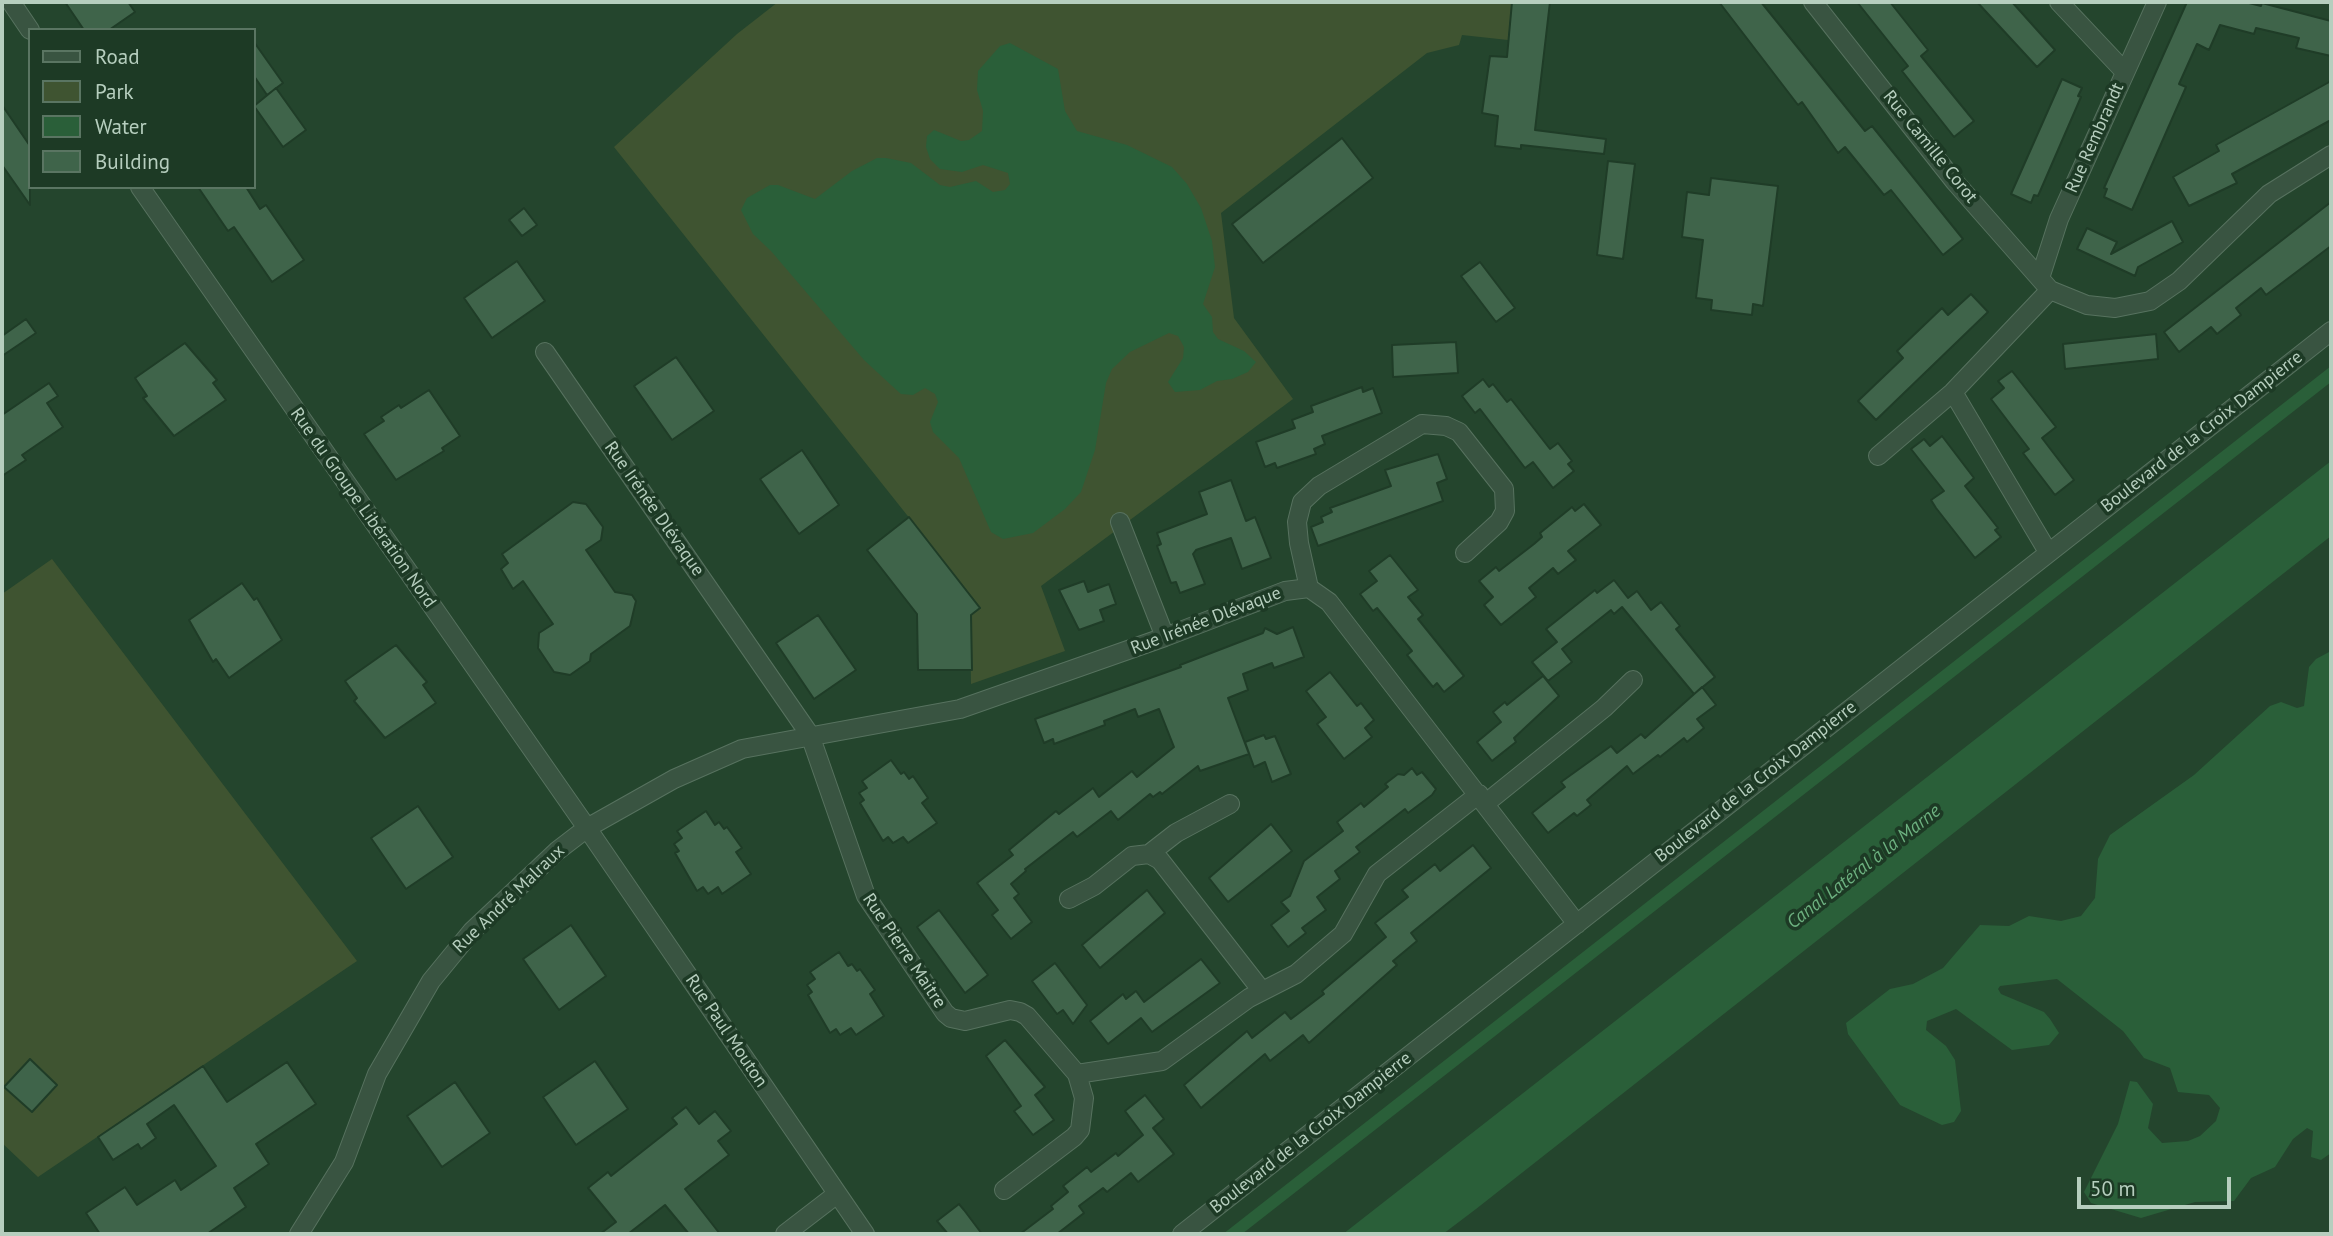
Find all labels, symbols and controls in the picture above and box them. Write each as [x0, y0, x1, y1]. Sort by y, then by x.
legend [28, 28, 256, 189]
text: Road [95, 43, 139, 70]
text: Park [95, 78, 134, 105]
street label: Rue Rembrandt [2061, 80, 2129, 196]
street label: Rue Camille Corot [1878, 87, 1982, 207]
text: Water [95, 113, 147, 140]
text: Building [95, 148, 170, 175]
street label: Boulevard de la Croix Dampierre [2097, 347, 2307, 517]
street label: Rue du Groupe Libération Nord [286, 404, 440, 612]
street label: Rue Irénée Dlévaque [599, 438, 709, 580]
street label: Rue Irénée Dlévaque [1128, 582, 1284, 660]
street label: Boulevard de la Croix Dampierre [1651, 697, 1861, 867]
water label: Canal Latéral à la Marne [1783, 800, 1945, 934]
street label: Rue André Malraux [449, 840, 569, 958]
street label: Rue Pierre Maitre [858, 890, 950, 1012]
street label: Rue Paul Mouton [680, 971, 772, 1091]
street label: Boulevard de la Croix Dampierre [1206, 1048, 1416, 1218]
scale bar [2081, 1162, 2235, 1206]
text: 50 m [2090, 1175, 2136, 1202]

